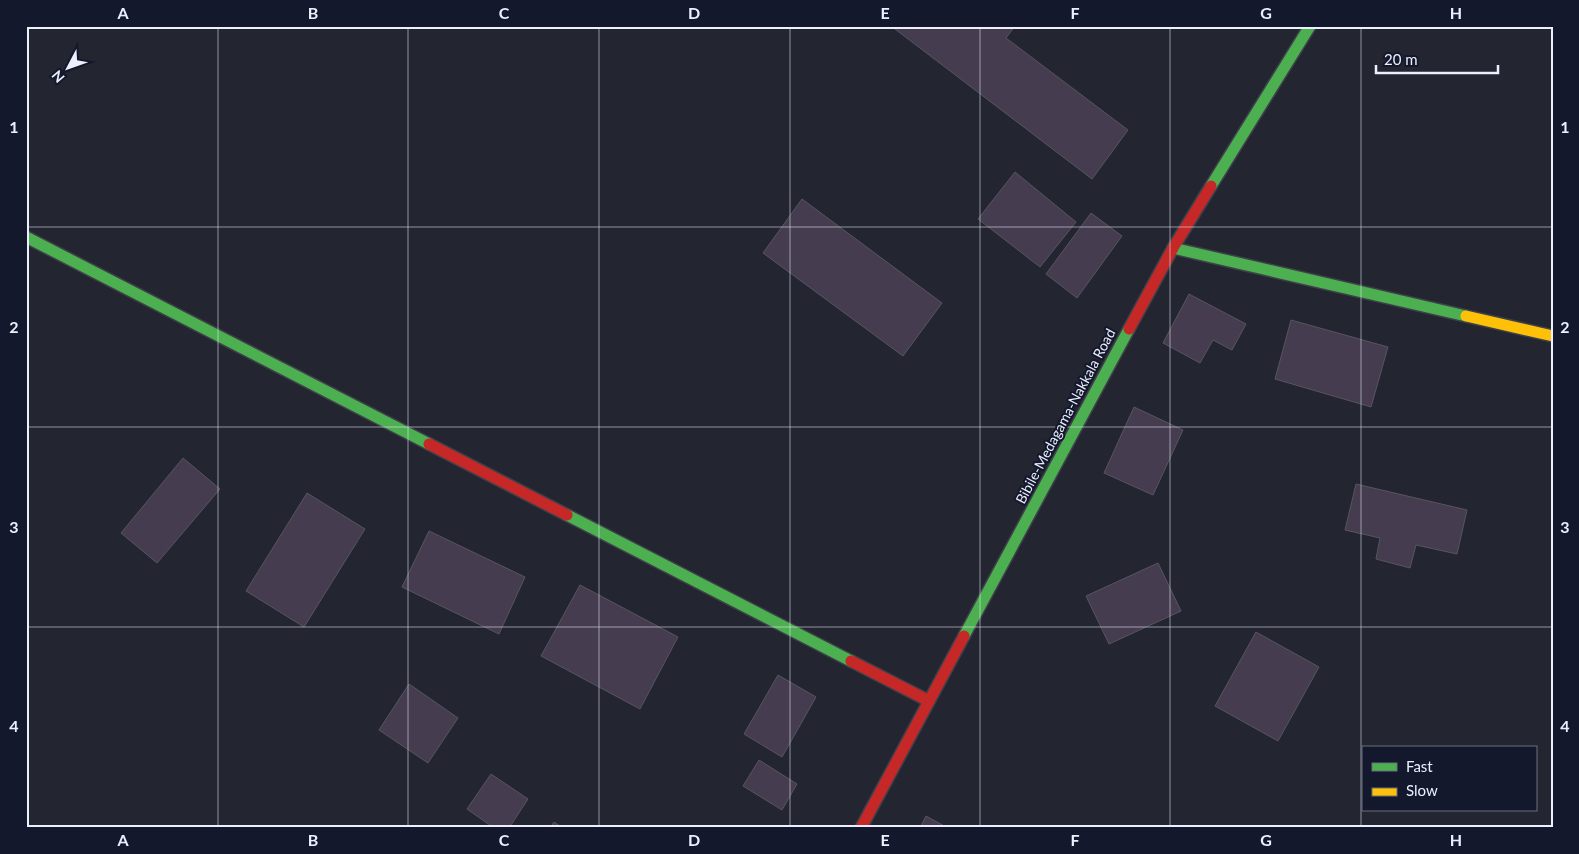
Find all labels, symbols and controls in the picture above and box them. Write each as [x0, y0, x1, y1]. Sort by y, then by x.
text: A [116, 3, 129, 22]
text: B [308, 3, 318, 22]
text: C [499, 3, 510, 22]
text: D [688, 3, 700, 22]
text: E [880, 3, 890, 22]
text: F [1070, 3, 1080, 22]
text: G [1260, 3, 1272, 22]
text: H [1450, 3, 1462, 22]
north arrow [42, 42, 92, 92]
scale bar [1376, 42, 1499, 74]
text: 20 m [1384, 50, 1418, 68]
text: N [48, 67, 68, 87]
text: 1 [9, 117, 19, 136]
text: 1 [1560, 117, 1570, 136]
text: 2 [9, 317, 19, 336]
text: 2 [1560, 317, 1570, 336]
street label: Bibile-Medagama-Nakkala Road [1012, 326, 1118, 506]
text: 3 [9, 517, 19, 536]
text: 3 [1560, 517, 1570, 536]
text: 4 [9, 716, 19, 735]
text: 4 [1560, 716, 1570, 735]
legend [1362, 746, 1536, 812]
text: Fast [1406, 757, 1433, 775]
text: Slow [1406, 781, 1438, 799]
text: A [116, 830, 129, 849]
text: B [308, 830, 318, 849]
text: C [499, 830, 510, 849]
text: D [688, 830, 700, 849]
text: E [880, 830, 890, 849]
text: F [1070, 830, 1080, 849]
text: G [1260, 830, 1272, 849]
text: H [1450, 830, 1462, 849]

